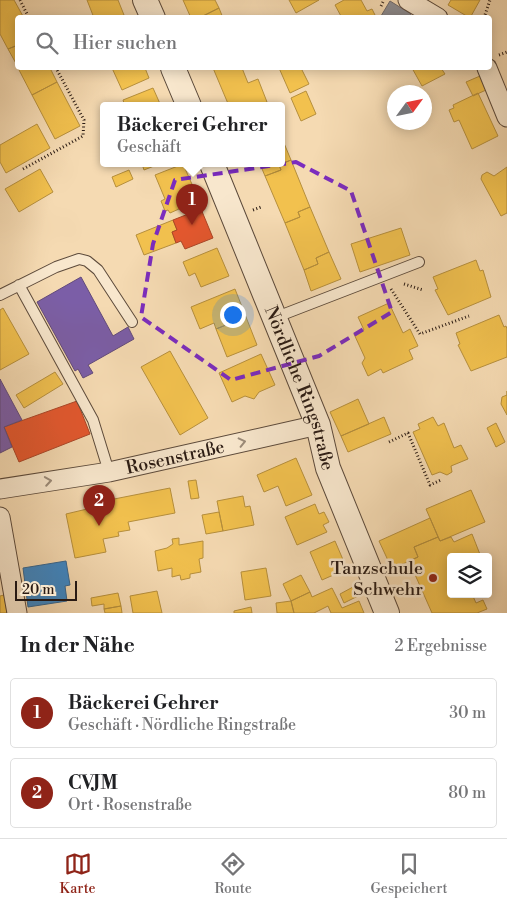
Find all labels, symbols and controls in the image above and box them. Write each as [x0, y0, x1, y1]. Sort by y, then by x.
search box [15, 15, 492, 70]
icon: search [33, 29, 61, 57]
text: Hier suchen [73, 31, 177, 55]
north arrow [387, 85, 432, 130]
popup [100, 102, 285, 167]
text: Bäckerei Gehrer [117, 113, 268, 137]
text: Geschäft [117, 137, 182, 157]
pin: 1 [176, 184, 208, 225]
your location [220, 302, 246, 328]
street label: Nördliche Ringstraße [259, 303, 339, 473]
street label: Rosenstraße [124, 435, 227, 480]
one-way arrow [237, 438, 246, 448]
one-way arrow [44, 477, 53, 487]
pin: 2 [83, 485, 115, 526]
map controls [447, 553, 492, 598]
button: layers [447, 553, 492, 598]
place label: Tanzschule Schwehr [331, 557, 423, 601]
marker: Tanzschule Schwehr [427, 572, 439, 584]
scale bar [15, 578, 78, 601]
text: 20 m [22, 581, 54, 599]
text: In der Nähe [20, 633, 135, 659]
text: 2 Ergebnisse [395, 636, 487, 656]
text: Bäckerei Gehrer [68, 691, 219, 715]
text: 1 [33, 703, 41, 723]
text: 30 m [449, 703, 486, 723]
text: Geschäft · Nördliche Ringstraße [68, 715, 296, 735]
text: CVJM [68, 771, 118, 795]
text: 2 [32, 783, 42, 803]
text: 80 m [448, 783, 486, 803]
text: Ort · Rosenstraße [68, 795, 192, 815]
tab: Karte [59, 850, 96, 898]
tab: Route [214, 850, 252, 898]
tab: Gespeichert [371, 850, 448, 898]

